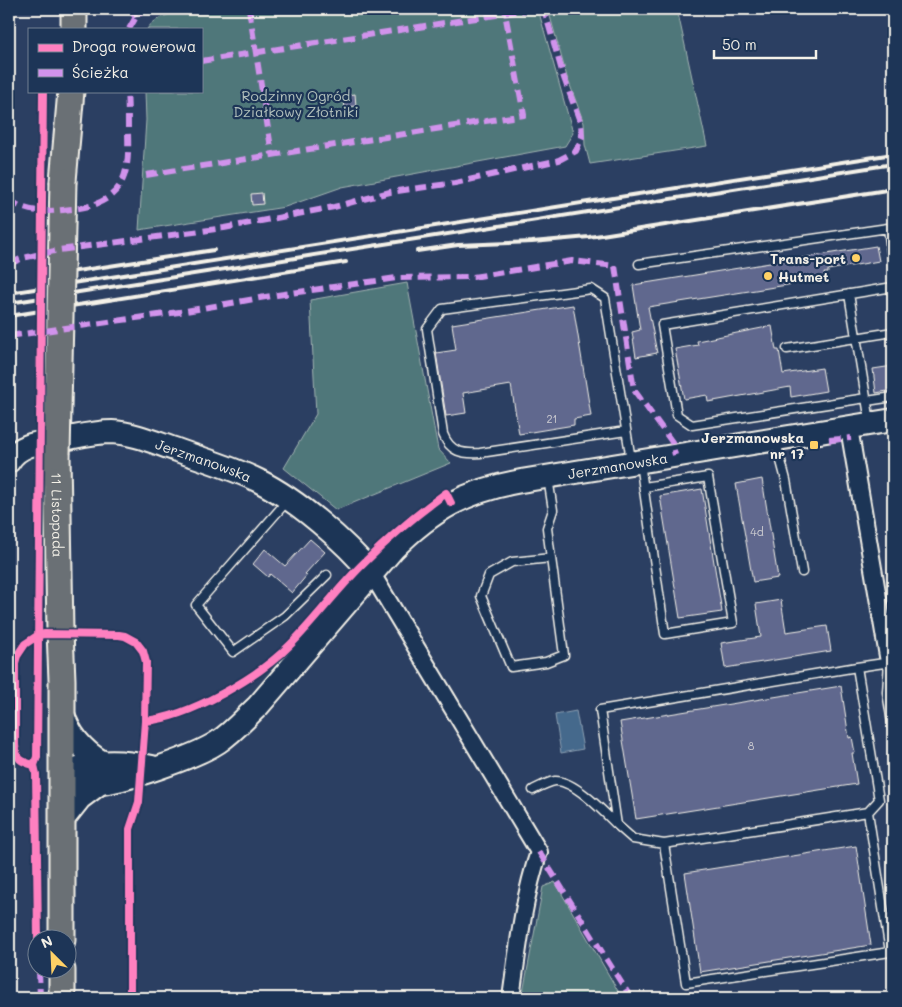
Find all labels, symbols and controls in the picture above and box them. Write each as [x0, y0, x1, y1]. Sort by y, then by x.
legend [28, 28, 202, 92]
scale bar [714, 28, 817, 60]
text: 50 m [722, 34, 757, 54]
text: Droga rowerowa [72, 36, 196, 56]
text: Ścieżka [72, 62, 129, 82]
park label: Rodzinny Ogród Działkowy Złotniki [233, 86, 359, 121]
place label: Trans-port [770, 249, 846, 268]
marker: Trans-port [850, 252, 862, 264]
place label: Hutmet [778, 267, 829, 286]
marker: Hutmet [762, 270, 774, 282]
house number: 21 [546, 411, 558, 426]
place label: Jerzmanowska nr 17 [701, 428, 804, 463]
street label: Jerzmanowska [153, 434, 255, 486]
marker: Jerzmanowska nr 17 [808, 439, 820, 451]
street label: Jerzmanowska [566, 448, 669, 483]
street label: 11 Listopada [48, 472, 68, 558]
house number: 4d [750, 524, 764, 539]
house number: 8 [748, 738, 755, 753]
north arrow [28, 930, 78, 980]
text: N [38, 931, 55, 953]

